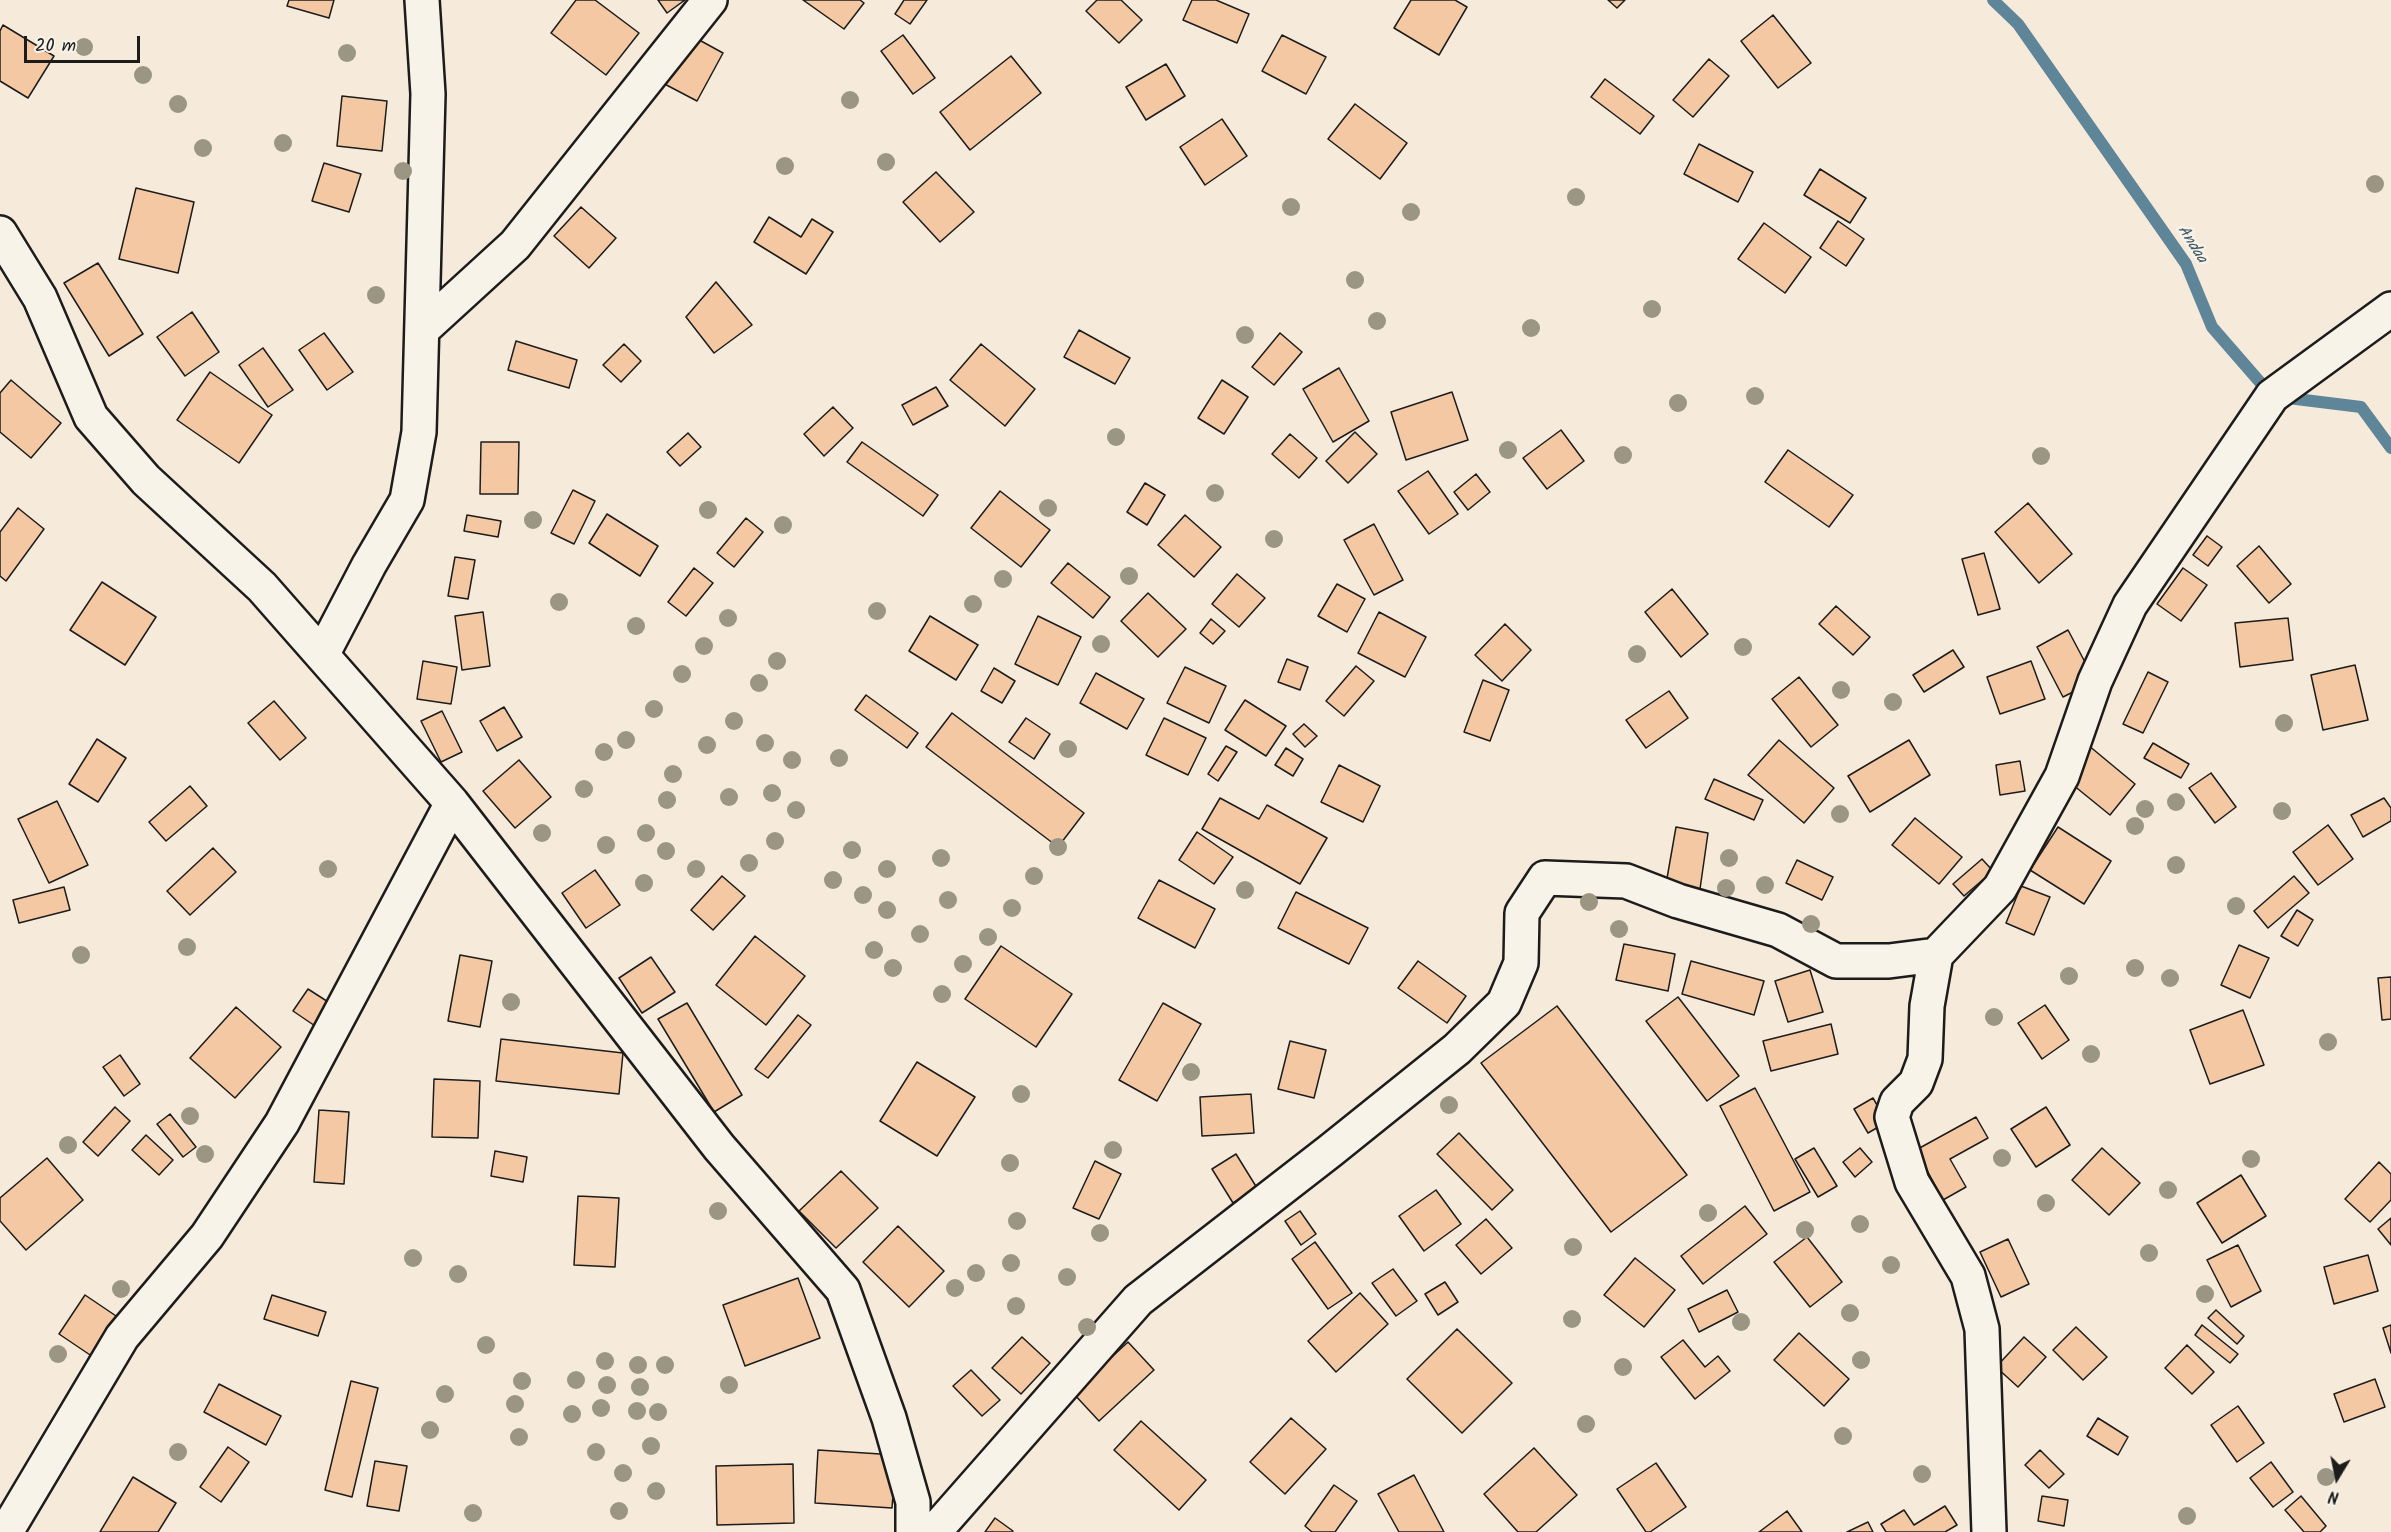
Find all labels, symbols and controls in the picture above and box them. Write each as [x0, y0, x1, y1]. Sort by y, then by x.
scale bar [27, 24, 142, 62]
text: 20 m [35, 32, 76, 61]
water label: Andaa [2172, 222, 2210, 268]
north arrow [2307, 1448, 2367, 1508]
text: N [2327, 1483, 2341, 1509]

